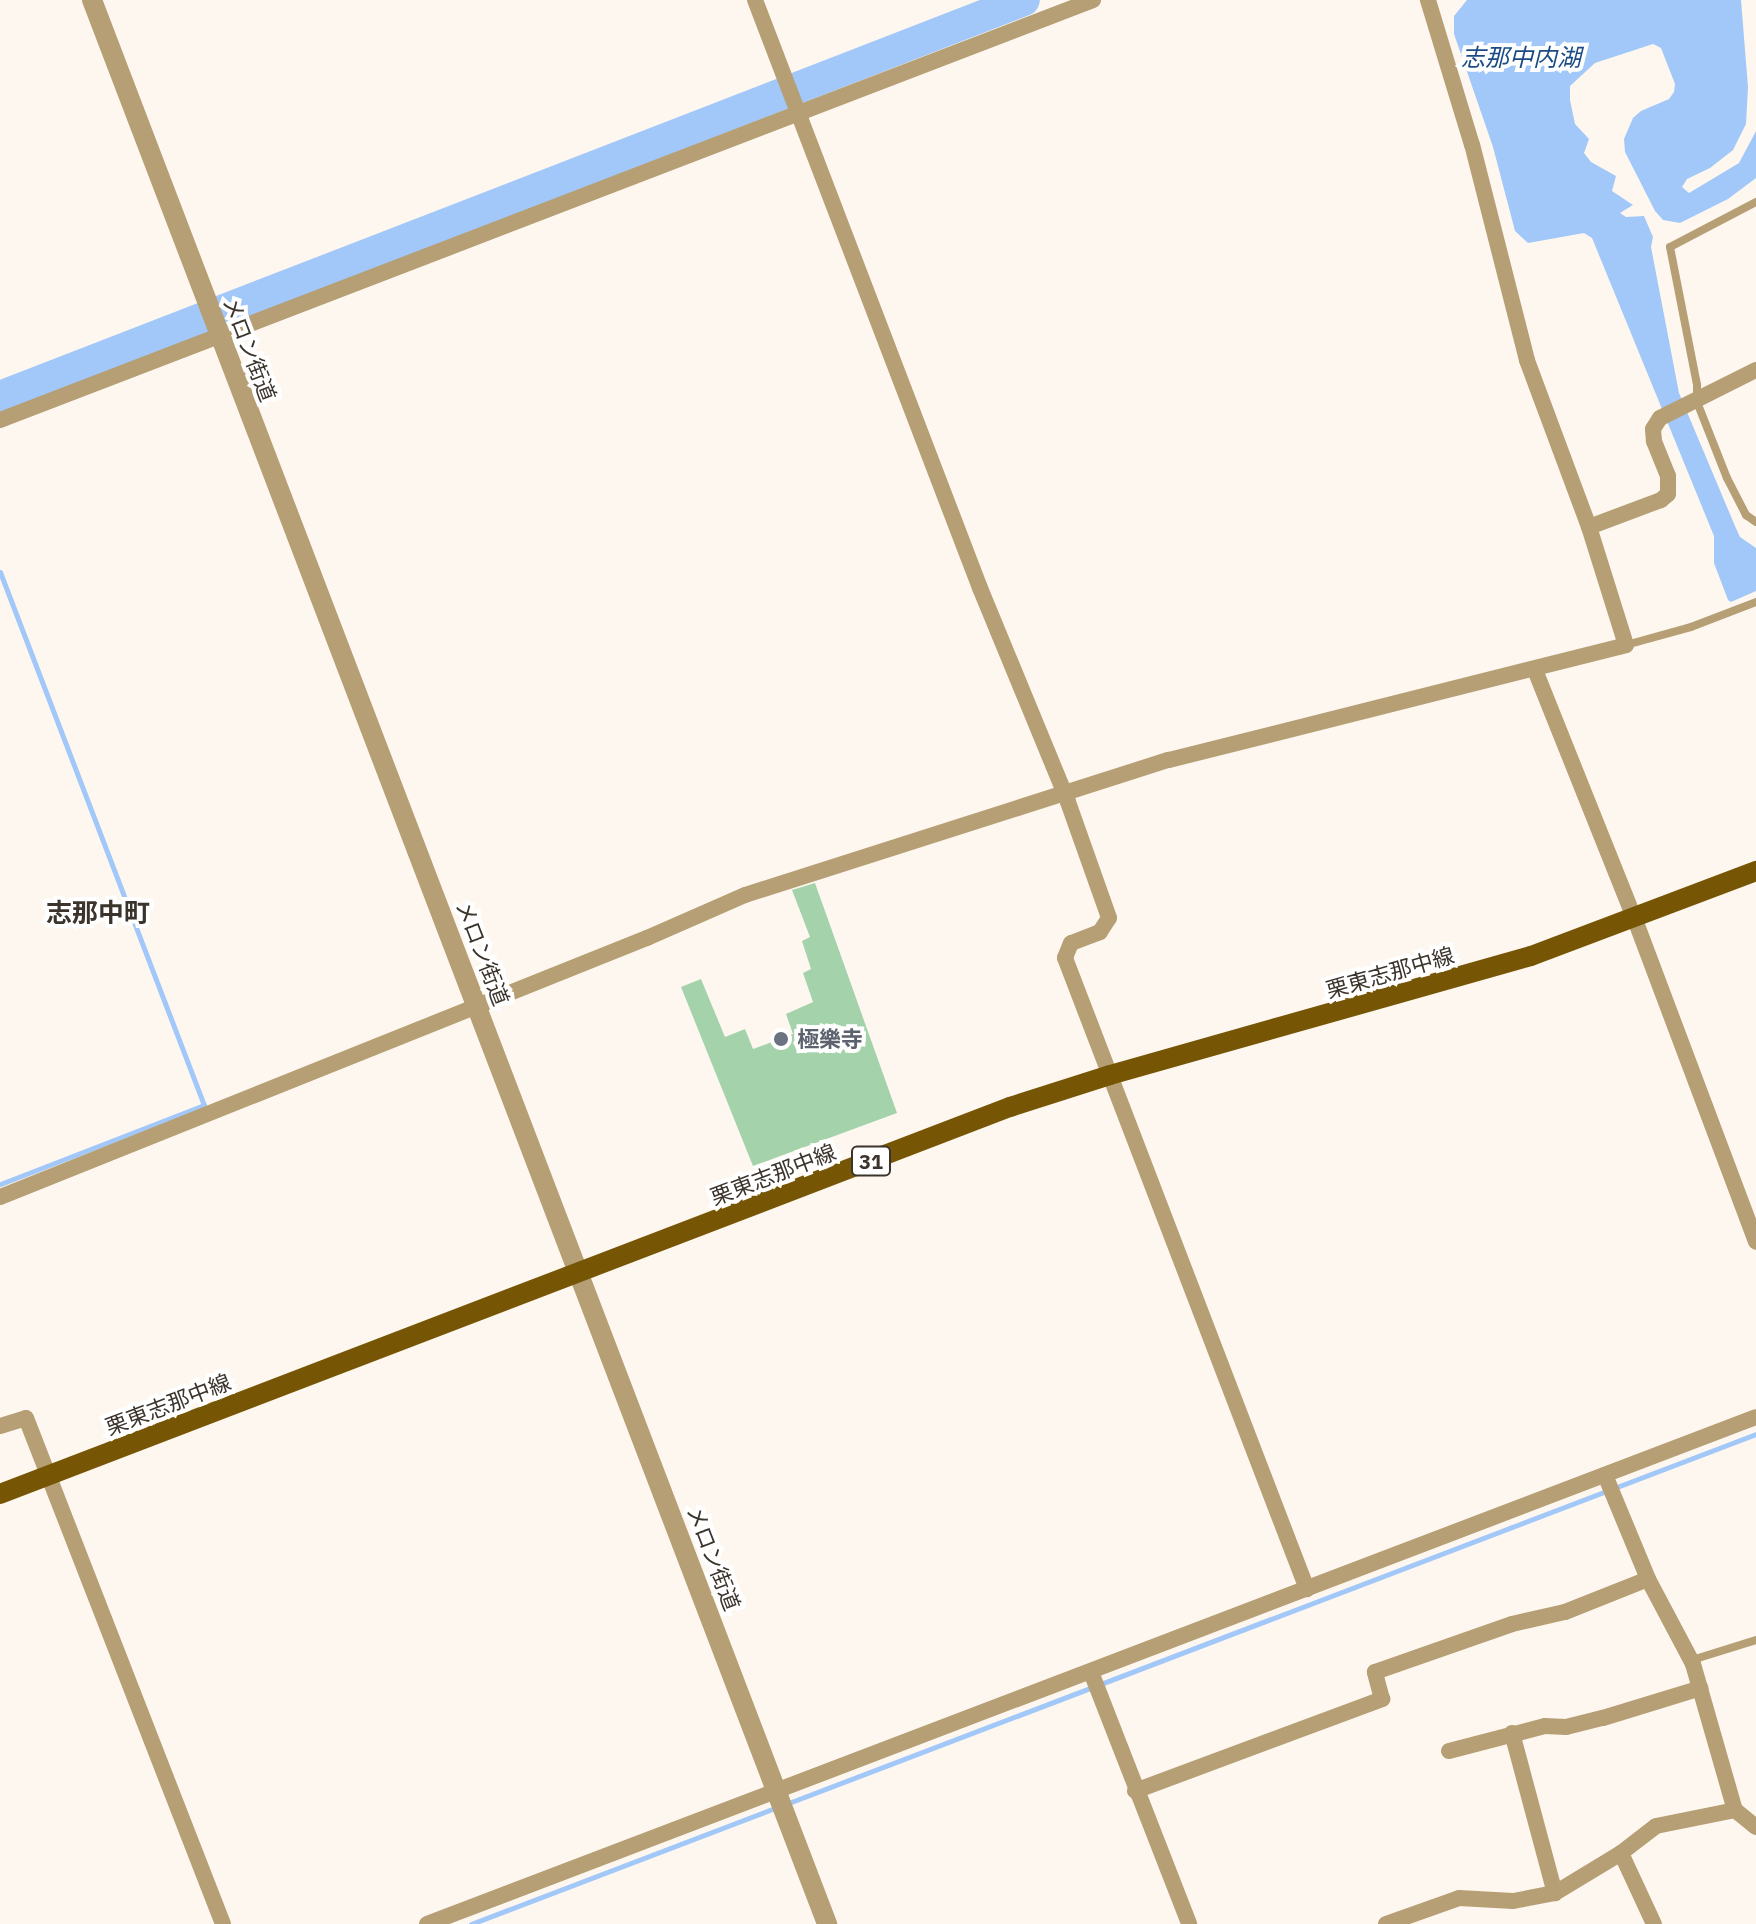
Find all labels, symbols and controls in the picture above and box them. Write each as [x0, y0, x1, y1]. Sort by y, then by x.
water label: 志那中内湖 [1461, 44, 1581, 72]
street label: メロン街道 [218, 293, 282, 405]
district label: 志那中町 [46, 897, 150, 929]
street label: メロン街道 [451, 897, 515, 1009]
street label: 栗東志那中線 [1323, 941, 1457, 1003]
place label: 極樂寺 [797, 1026, 863, 1052]
marker: 極樂寺 [772, 1030, 790, 1048]
street label: 栗東志那中線 [707, 1138, 839, 1210]
road number: 31 [851, 1145, 891, 1177]
street label: 栗東志那中線 [102, 1368, 234, 1440]
street label: メロン街道 [682, 1502, 746, 1614]

